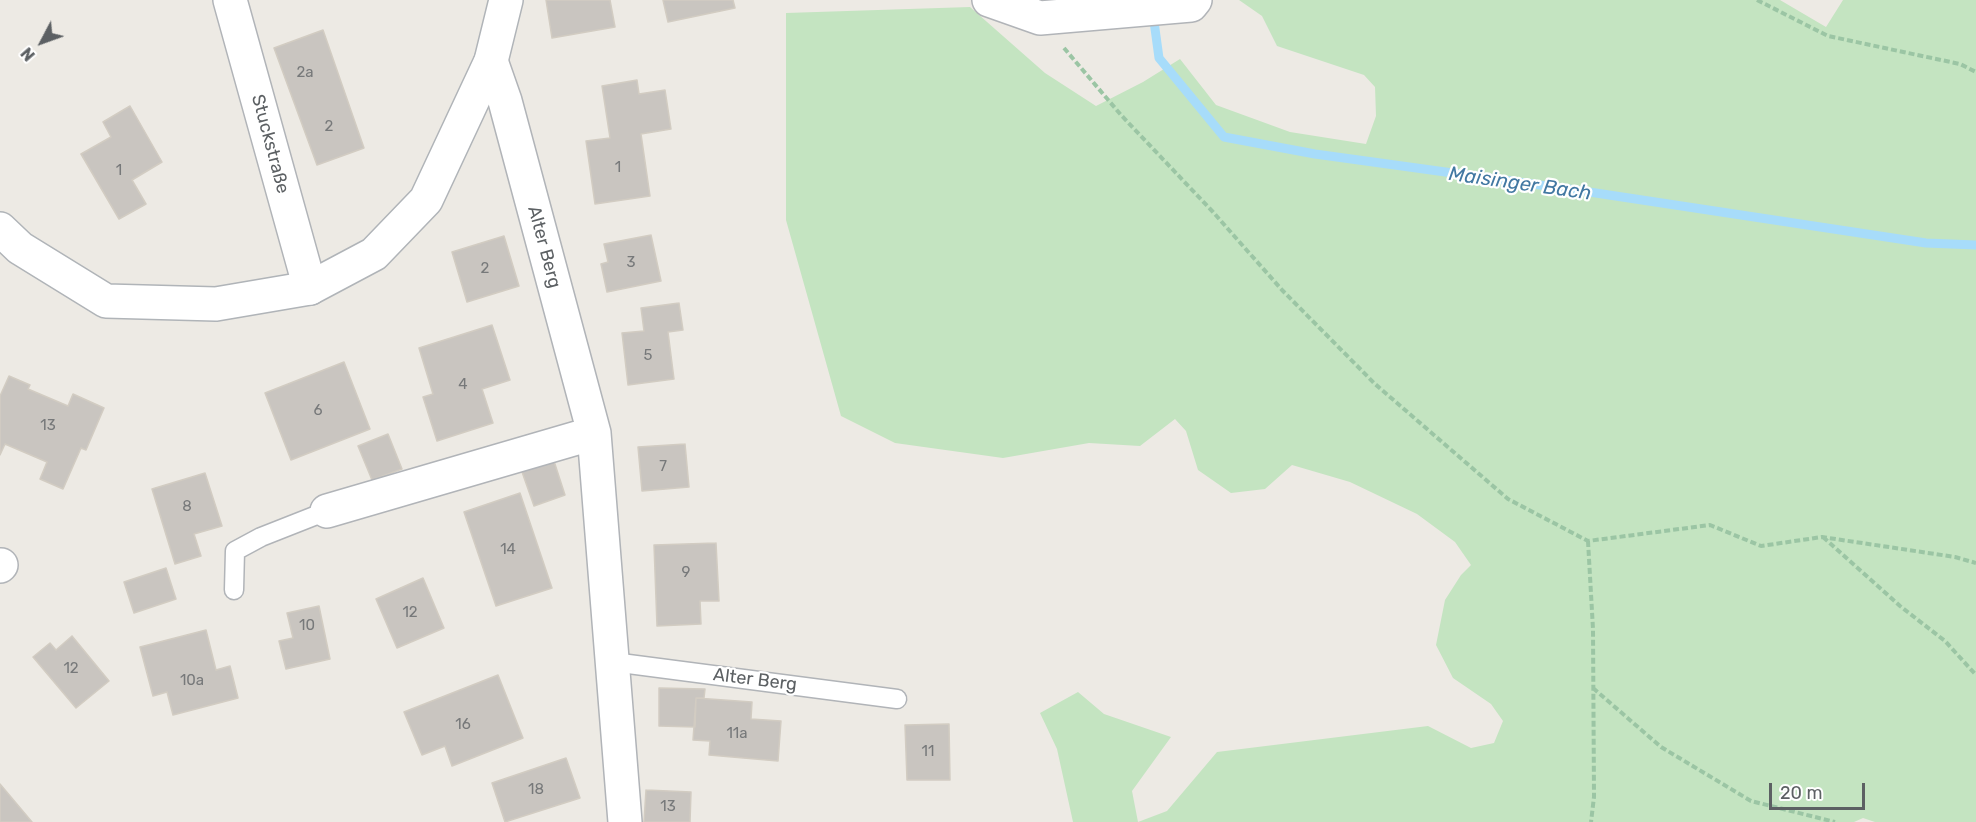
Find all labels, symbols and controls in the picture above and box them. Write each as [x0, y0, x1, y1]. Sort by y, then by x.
north arrow [12, 12, 72, 72]
text: N [17, 44, 39, 65]
house number: 2a [296, 64, 314, 82]
street label: Stuckstraße [246, 92, 294, 196]
house number: 2 [325, 118, 333, 136]
house number: 1 [615, 159, 621, 177]
house number: 1 [116, 162, 122, 180]
water label: Maisinger Bach [1447, 162, 1593, 206]
street label: Alter Berg [523, 203, 565, 291]
house number: 3 [626, 254, 636, 272]
house number: 2 [481, 260, 489, 278]
house number: 5 [644, 347, 652, 365]
house number: 4 [458, 376, 468, 394]
house number: 6 [313, 402, 323, 420]
house number: 13 [40, 417, 56, 435]
house number: 7 [659, 458, 667, 476]
house number: 8 [182, 498, 192, 516]
house number: 14 [500, 541, 516, 559]
house number: 9 [682, 564, 690, 582]
house number: 12 [402, 604, 418, 622]
house number: 10 [299, 617, 315, 635]
house number: 12 [63, 660, 79, 678]
street label: Alter Berg [712, 664, 798, 696]
house number: 10a [180, 672, 204, 690]
house number: 16 [455, 716, 471, 734]
house number: 11a [726, 725, 748, 743]
house number: 11 [922, 743, 934, 761]
scale bar [1772, 771, 1868, 809]
house number: 18 [528, 781, 544, 799]
text: 20 m [1780, 782, 1822, 804]
house number: 13 [660, 798, 676, 816]

